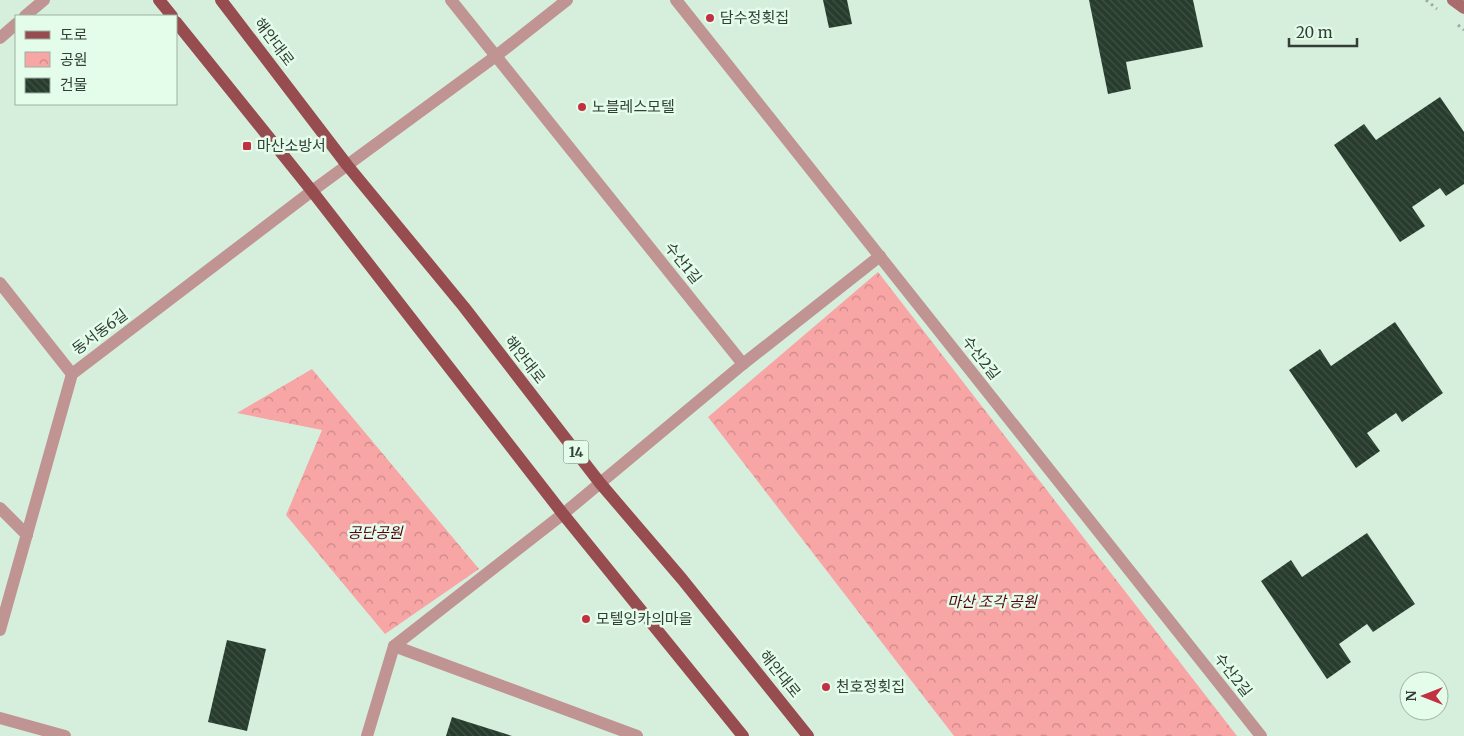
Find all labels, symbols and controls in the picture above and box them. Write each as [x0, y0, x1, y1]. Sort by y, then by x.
place label: 담수정횟집 [720, 8, 789, 27]
marker: 담수정횟집 [704, 12, 716, 24]
street label: 해안대로 [250, 14, 299, 69]
legend [15, 15, 178, 105]
scale bar [1289, 15, 1356, 47]
text: 20 m [1296, 23, 1333, 42]
text: 도로 [60, 25, 88, 44]
text: 공원 [60, 50, 88, 69]
text: 건물 [60, 75, 88, 94]
place label: 노블레스모텔 [592, 97, 675, 116]
marker: 노블레스모텔 [576, 101, 588, 113]
place label: 마산소방서 [257, 136, 326, 155]
marker: 마산소방서 [241, 140, 253, 152]
street label: 수산1길 [661, 238, 706, 287]
street label: 동서동6길 [68, 305, 131, 359]
street label: 해안대로 [501, 332, 550, 387]
street label: 수산2길 [958, 332, 1004, 383]
road number: 14 [564, 441, 588, 464]
park label: 공단공원 [347, 523, 404, 542]
park label: 마산 조각 공원 [947, 592, 1038, 611]
place label: 모텔잉카의마을 [596, 609, 693, 628]
marker: 모텔잉카의마을 [580, 613, 592, 625]
street label: 해안대로 [756, 646, 805, 701]
street label: 수산2길 [1210, 649, 1256, 700]
north arrow [1399, 671, 1449, 721]
place label: 천호정횟집 [836, 677, 905, 696]
marker: 천호정횟집 [820, 681, 832, 693]
text: N [1402, 690, 1420, 702]

